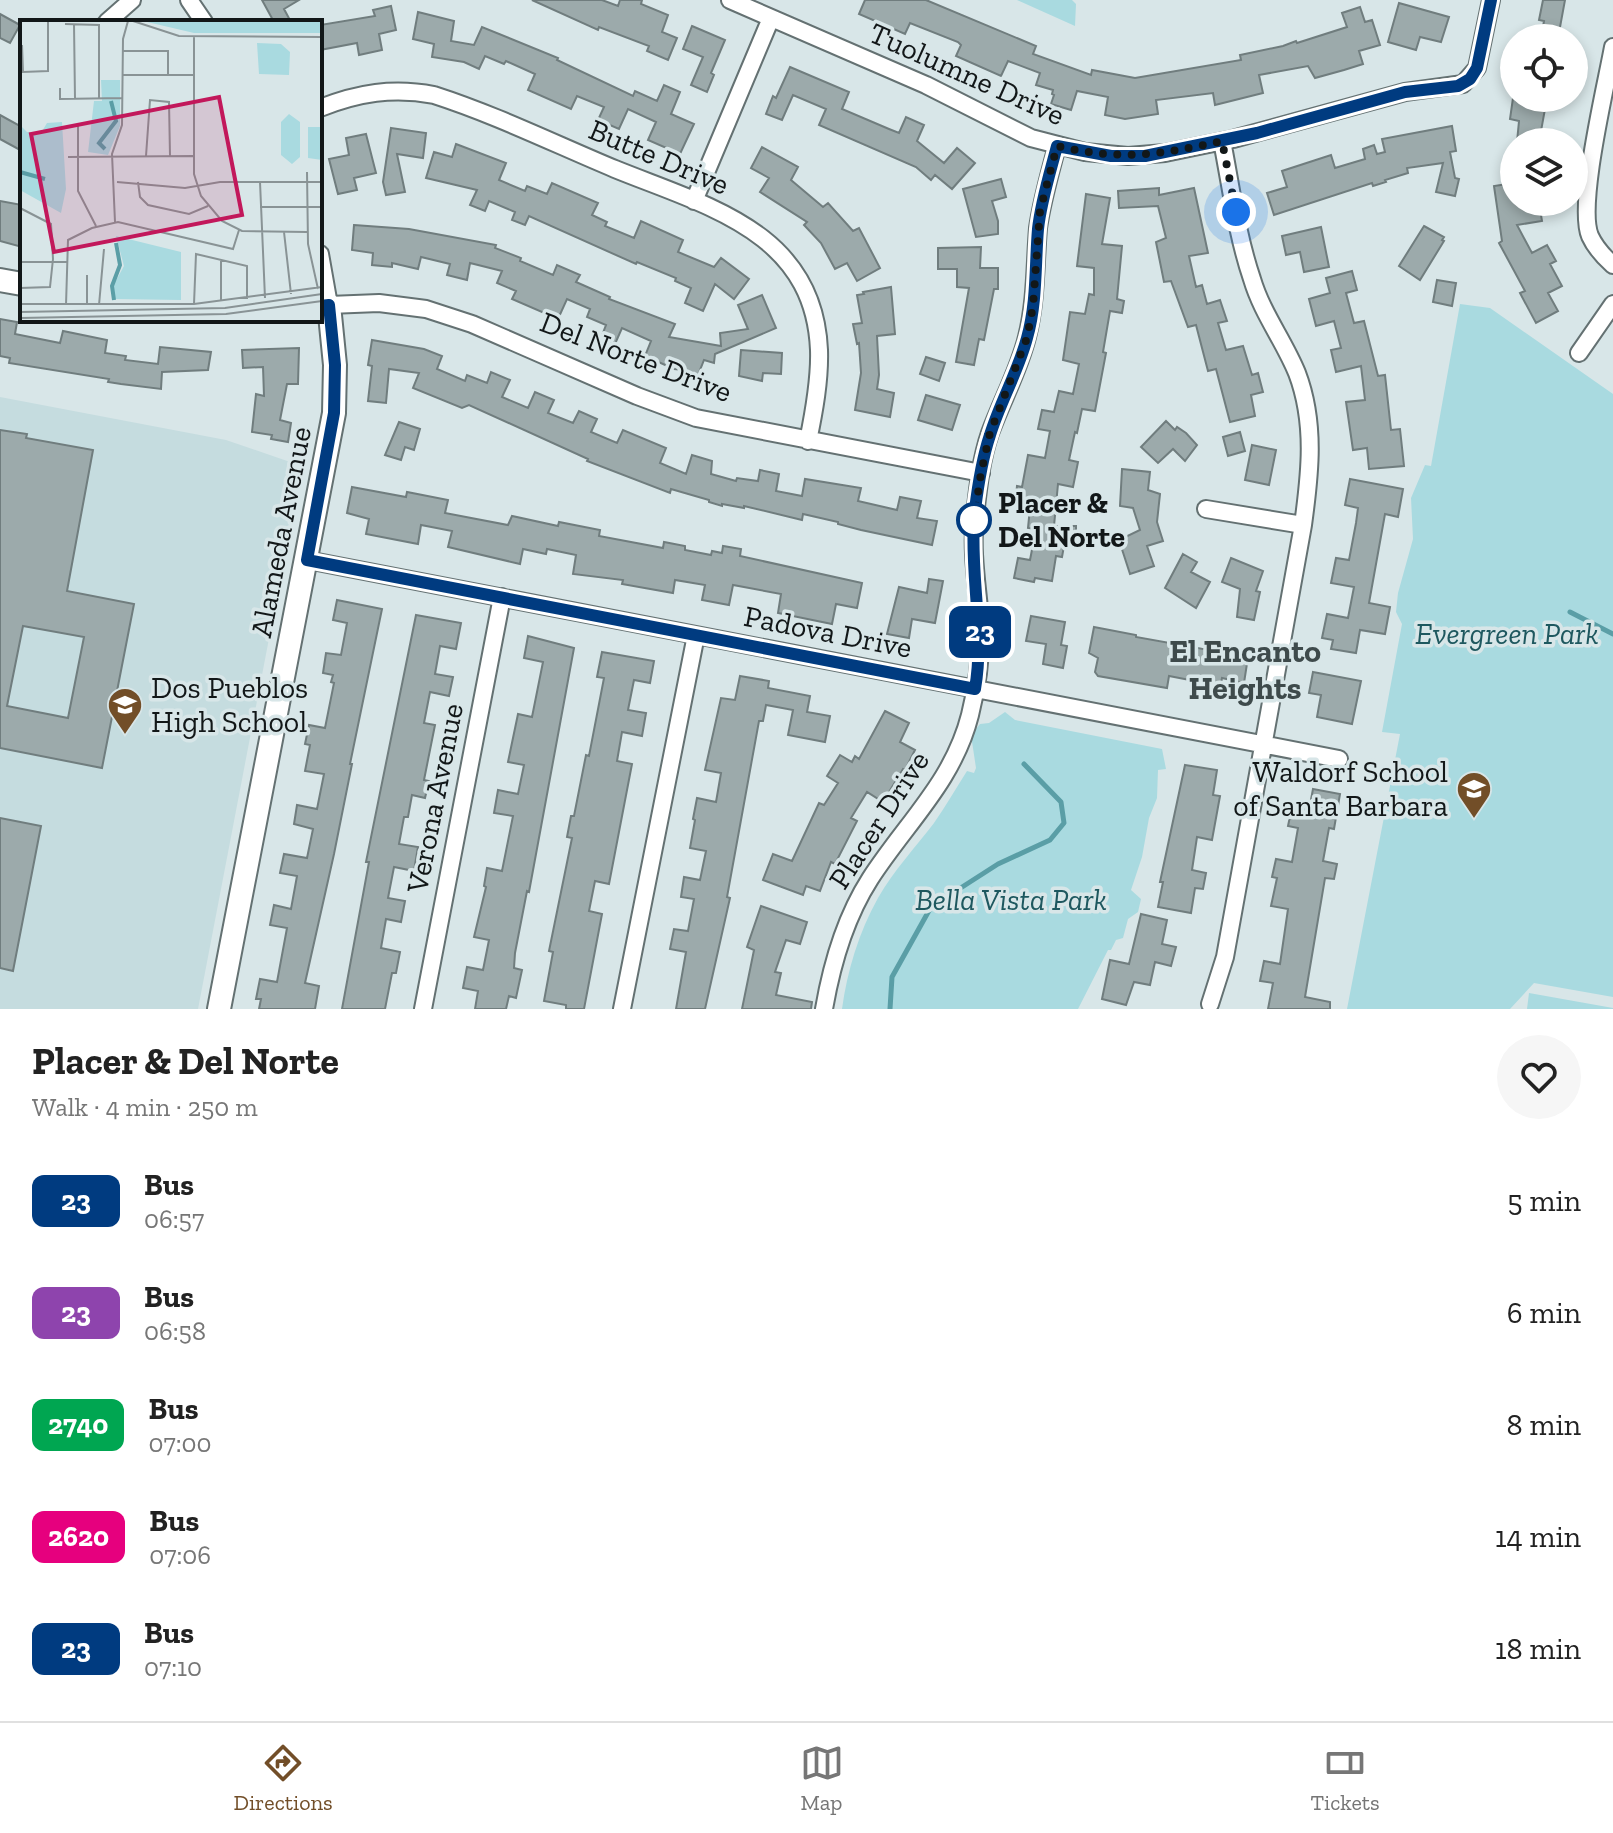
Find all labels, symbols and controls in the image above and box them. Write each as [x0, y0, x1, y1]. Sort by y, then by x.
street label: Tuolumne Drive [864, 15, 1070, 133]
inset map [20, 20, 322, 322]
map controls [1500, 24, 1588, 216]
button: locate [1500, 24, 1588, 112]
street label: Butte Drive [584, 111, 734, 203]
button: layers [1500, 128, 1588, 216]
your location [1216, 192, 1256, 232]
street label: Del Norte Drive [535, 304, 737, 410]
street label: Alameda Avenue [243, 424, 319, 640]
place label: Placer & Del Norte [998, 485, 1125, 555]
marker: Placer & Del Norte [957, 503, 991, 537]
street label: Padova Drive [741, 598, 915, 666]
line badge: 23 [944, 606, 1016, 658]
text: 23 [965, 615, 995, 648]
park label: Evergreen Park [1415, 616, 1599, 652]
district label: El Encanto Heights [1169, 632, 1321, 707]
place label: Dos Pueblos High School [151, 670, 308, 740]
school or university icon: Dos Pueblos High School [106, 686, 144, 736]
street label: Verona Avenue [399, 700, 471, 897]
street label: Placer Drive [821, 744, 937, 896]
place label: Waldorf School of Santa Barbara [1233, 754, 1448, 824]
school or university icon: Waldorf School of Santa Barbara [1455, 770, 1493, 820]
park label: Bella Vista Park [915, 882, 1107, 918]
button: heart [1497, 1035, 1581, 1119]
text: Placer & Del Norte [32, 1038, 339, 1084]
text: Walk · 4 min · 250 m [32, 1091, 258, 1123]
text: Bus [144, 1167, 194, 1203]
text: 5 min [1507, 1183, 1581, 1219]
text: 23 [61, 1184, 91, 1217]
text: 06:57 [144, 1203, 204, 1235]
text: Bus [144, 1279, 194, 1315]
text: 6 min [1507, 1295, 1581, 1331]
text: 23 [61, 1296, 91, 1329]
text: 06:58 [144, 1315, 206, 1347]
text: Bus [148, 1391, 198, 1427]
text: 8 min [1507, 1407, 1581, 1443]
text: 2740 [48, 1408, 108, 1441]
text: 07:00 [148, 1427, 211, 1459]
text: Bus [149, 1503, 199, 1539]
text: 14 min [1495, 1519, 1581, 1555]
text: 2620 [48, 1520, 109, 1553]
text: 07:06 [149, 1539, 211, 1571]
text: Bus [144, 1615, 194, 1651]
text: 18 min [1495, 1631, 1581, 1667]
text: 23 [61, 1632, 91, 1665]
text: 07:10 [144, 1651, 202, 1683]
tab: Directions [233, 1741, 333, 1816]
tab: Map [800, 1741, 844, 1816]
tab: Tickets [1310, 1741, 1380, 1816]

